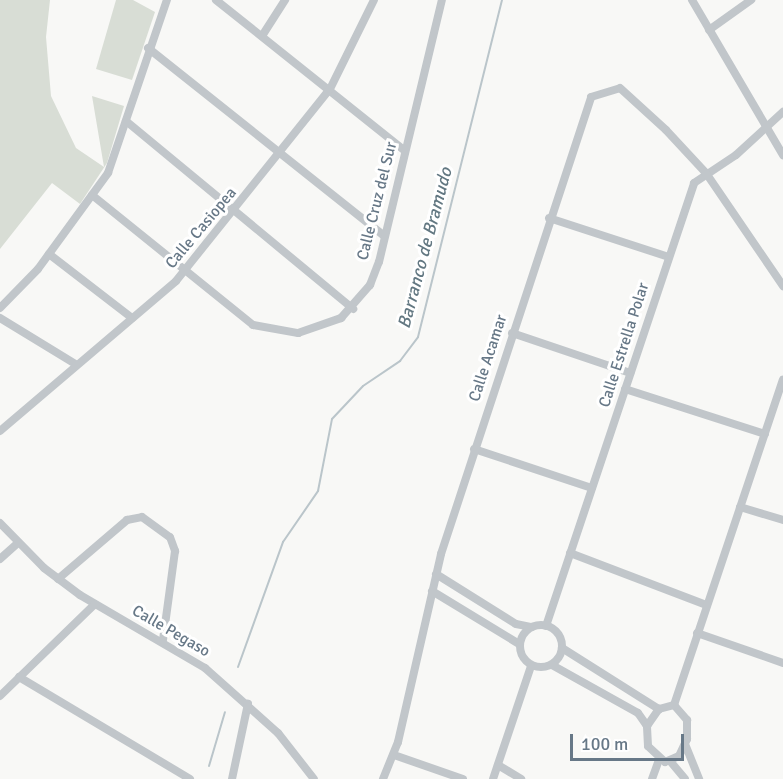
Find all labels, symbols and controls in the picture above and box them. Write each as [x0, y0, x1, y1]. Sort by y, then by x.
street label: Calle Cruz del Sur [353, 140, 401, 262]
water label: Barranco de Bramudo [393, 165, 457, 331]
street label: Calle Casiopea [161, 183, 241, 273]
street label: Calle Estrella Polar [595, 280, 653, 410]
street label: Calle Acamar [465, 312, 511, 404]
street label: Calle Pegaso [129, 601, 213, 661]
scale bar [573, 722, 687, 760]
text: 100 m [581, 733, 628, 755]

